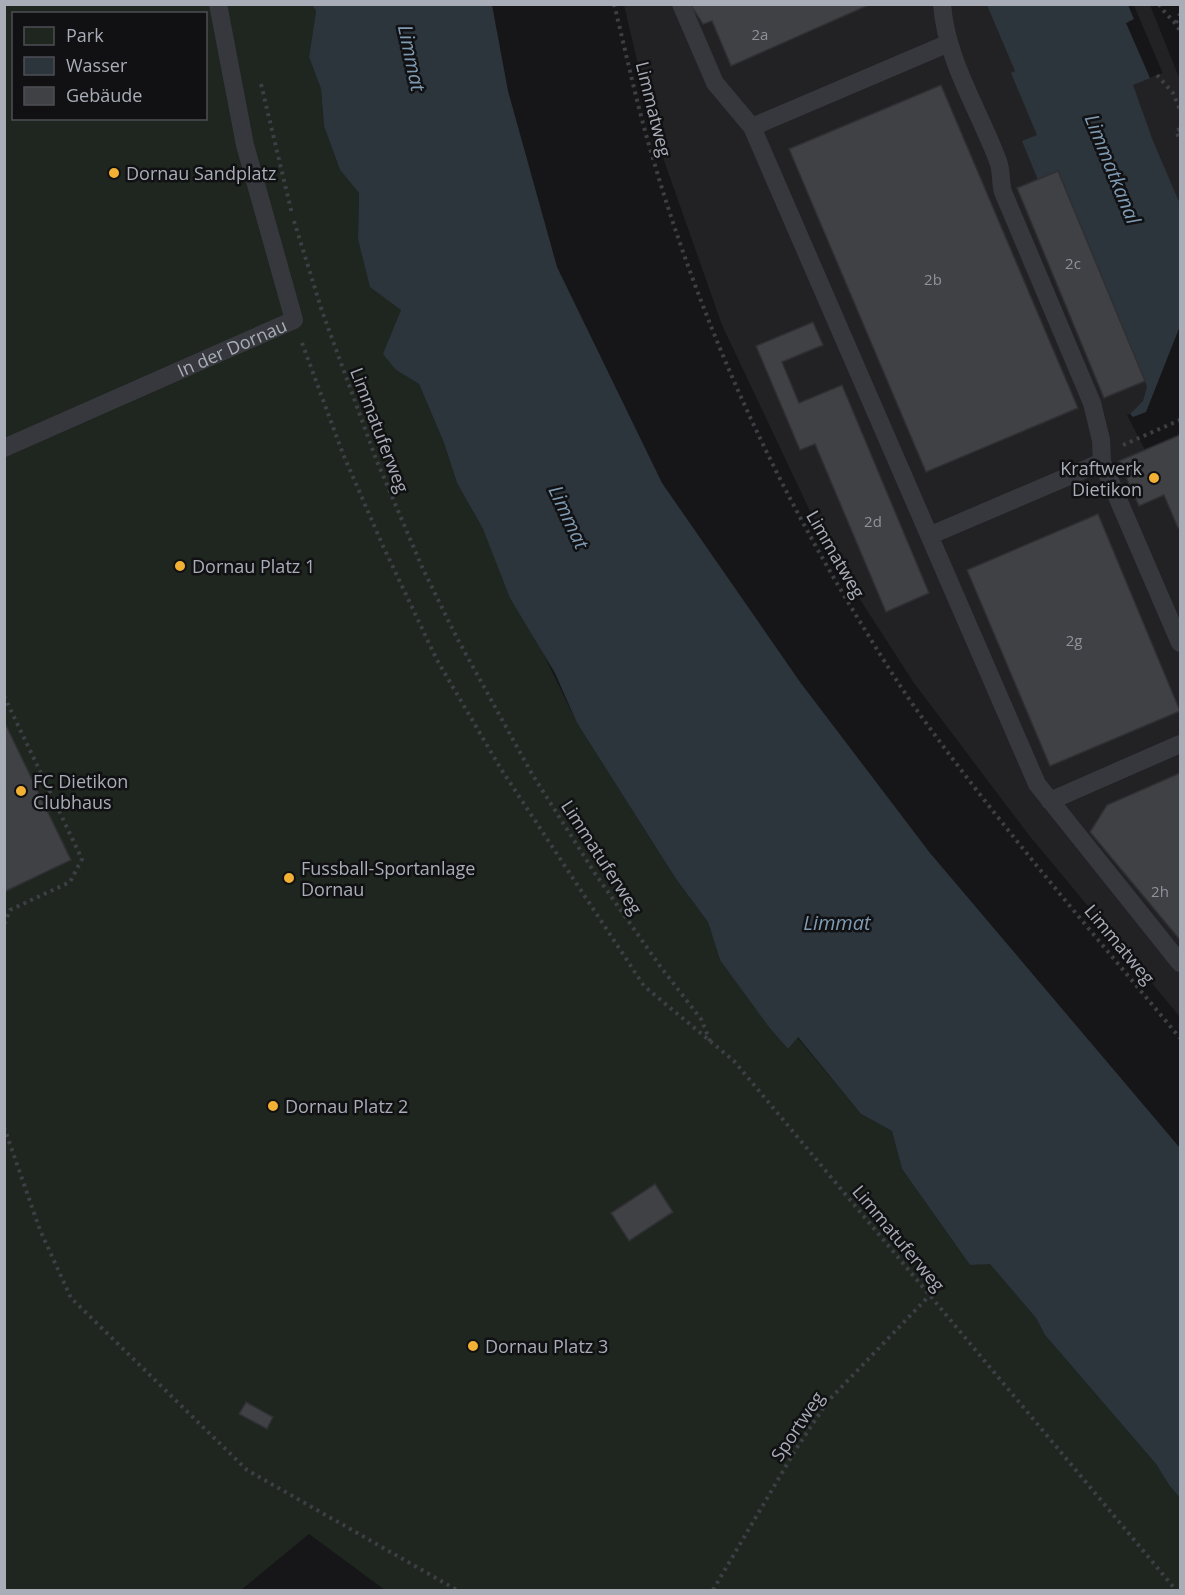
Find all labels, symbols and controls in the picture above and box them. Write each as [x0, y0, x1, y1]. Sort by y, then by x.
legend [12, 12, 207, 120]
water label: Limmat [392, 22, 433, 95]
text: Park [66, 23, 104, 47]
house number: 2a [752, 24, 768, 44]
text: Wasser [66, 53, 128, 77]
street label: Limmatweg [631, 59, 677, 159]
text: Gebäude [66, 83, 142, 107]
water label: Limmatkanal [1079, 110, 1148, 229]
place label: Dornau Sandplatz [126, 161, 276, 185]
marker: Dornau Sandplatz [107, 166, 121, 180]
house number: 2c [1065, 253, 1081, 273]
house number: 2b [924, 269, 942, 289]
street label: In der Dornau [173, 313, 290, 382]
street label: Limmatuferweg [345, 364, 415, 496]
place label: Kraftwerk Dietikon [1060, 456, 1143, 501]
marker: Kraftwerk Dietikon [1147, 471, 1161, 485]
water label: Limmat [543, 481, 596, 555]
street label: Limmatweg [801, 506, 871, 602]
house number: 2d [864, 511, 882, 531]
place label: Dornau Platz 1 [192, 554, 315, 578]
marker: Dornau Platz 1 [173, 559, 187, 573]
house number: 2g [1066, 630, 1082, 650]
place label: FC Dietikon Clubhaus [33, 769, 128, 814]
marker: FC Dietikon Clubhaus [14, 784, 28, 798]
street label: Limmatuferweg [556, 795, 648, 919]
place label: Fussball-Sportanlage Dornau [301, 856, 475, 901]
marker: Fussball-Sportanlage Dornau [282, 871, 296, 885]
house number: 2h [1151, 881, 1169, 901]
street label: Limmatweg [1079, 899, 1161, 989]
water label: Limmat [803, 909, 872, 936]
place label: Dornau Platz 2 [285, 1094, 408, 1118]
marker: Dornau Platz 2 [266, 1099, 280, 1113]
street label: Limmatuferweg [847, 1180, 951, 1296]
place label: Dornau Platz 3 [485, 1334, 608, 1358]
marker: Dornau Platz 3 [466, 1339, 480, 1353]
street label: Sportweg [765, 1386, 829, 1466]

